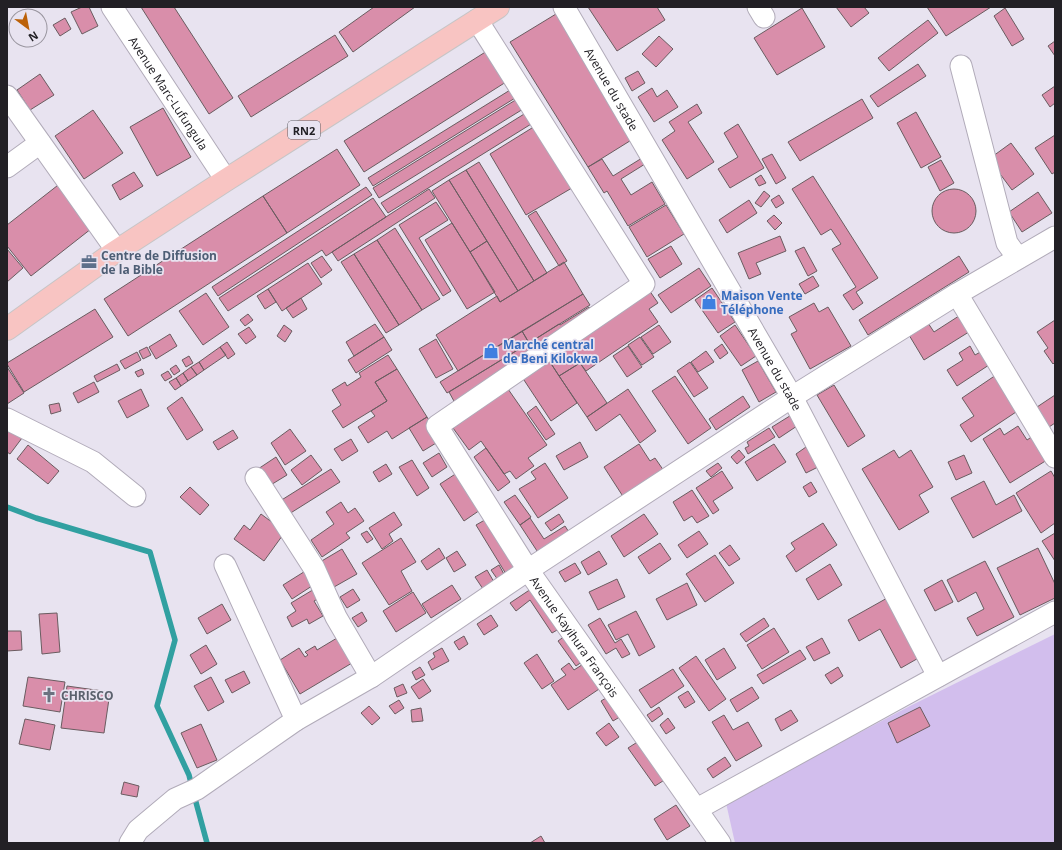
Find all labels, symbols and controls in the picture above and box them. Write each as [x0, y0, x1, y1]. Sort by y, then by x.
north arrow [8, 8, 48, 48]
text: N [26, 28, 41, 46]
street label: Avenue Marc-Lufungula [125, 33, 212, 153]
street label: Avenue du stade [581, 44, 643, 134]
road number: RN2 [288, 121, 320, 139]
place label: Centre de Diffusion de la Bible [101, 247, 217, 278]
office icon: Centre de Diffusion de la Bible [80, 253, 98, 271]
place label: Maison Vente Téléphone [721, 287, 803, 318]
shop icon: Maison Vente Téléphone [700, 293, 718, 311]
street label: Avenue du stade [745, 324, 806, 414]
place label: Marché central de Beni Kilokwa [503, 336, 598, 367]
shop icon: Marché central de Beni Kilokwa [482, 342, 500, 360]
street label: Avenue Kayihura François [526, 573, 623, 701]
church icon: CHRISCO [40, 686, 58, 704]
place label: CHRISCO [61, 687, 114, 704]

